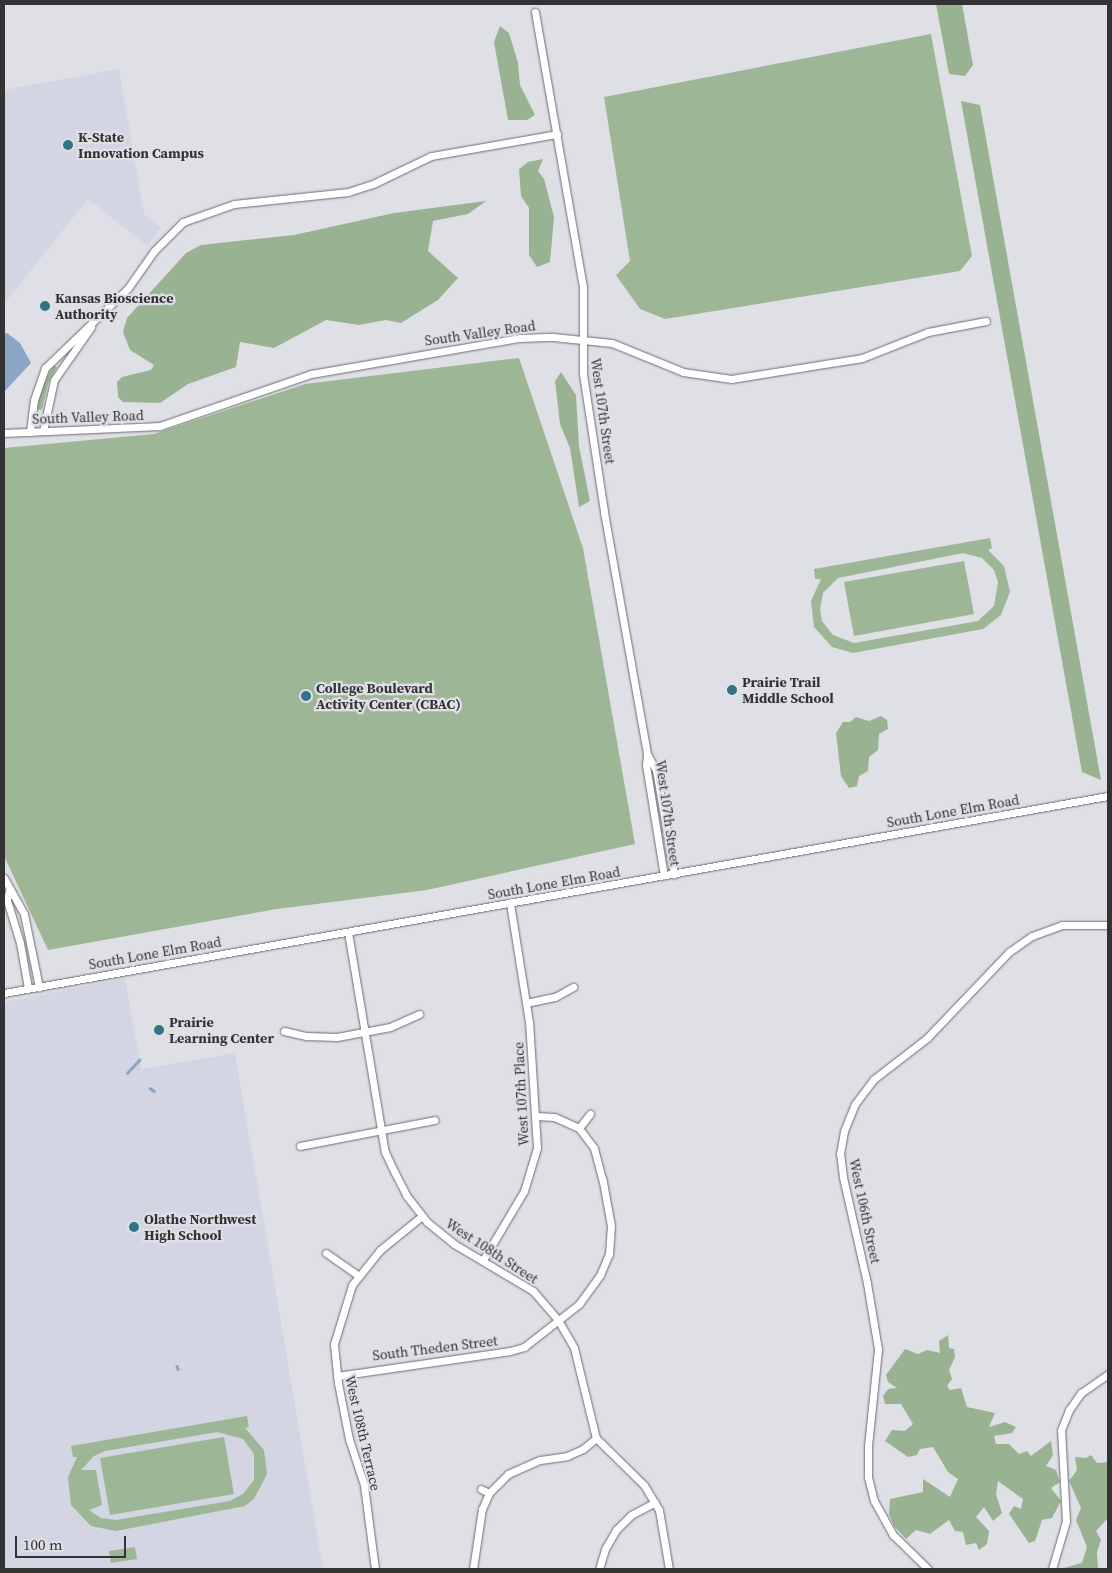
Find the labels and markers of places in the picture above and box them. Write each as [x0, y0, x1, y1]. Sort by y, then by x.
place label: K-State Innovation Campus [78, 129, 204, 162]
marker: K-State Innovation Campus [62, 139, 74, 151]
place label: Kansas Bioscience Authority [55, 290, 173, 322]
marker: Kansas Bioscience Authority [39, 300, 51, 312]
place label: Prairie Trail Middle School [742, 674, 834, 706]
place label: College Boulevard Activity Center (CBAC) [316, 680, 461, 712]
marker: Prairie Trail Middle School [726, 684, 738, 696]
marker: College Boulevard Activity Center (CBAC) [300, 690, 312, 702]
place label: Prairie Learning Center [169, 1014, 274, 1046]
marker: Prairie Learning Center [153, 1024, 165, 1036]
place label: Olathe Northwest High School [144, 1211, 256, 1244]
marker: Olathe Northwest High School [128, 1221, 140, 1233]

